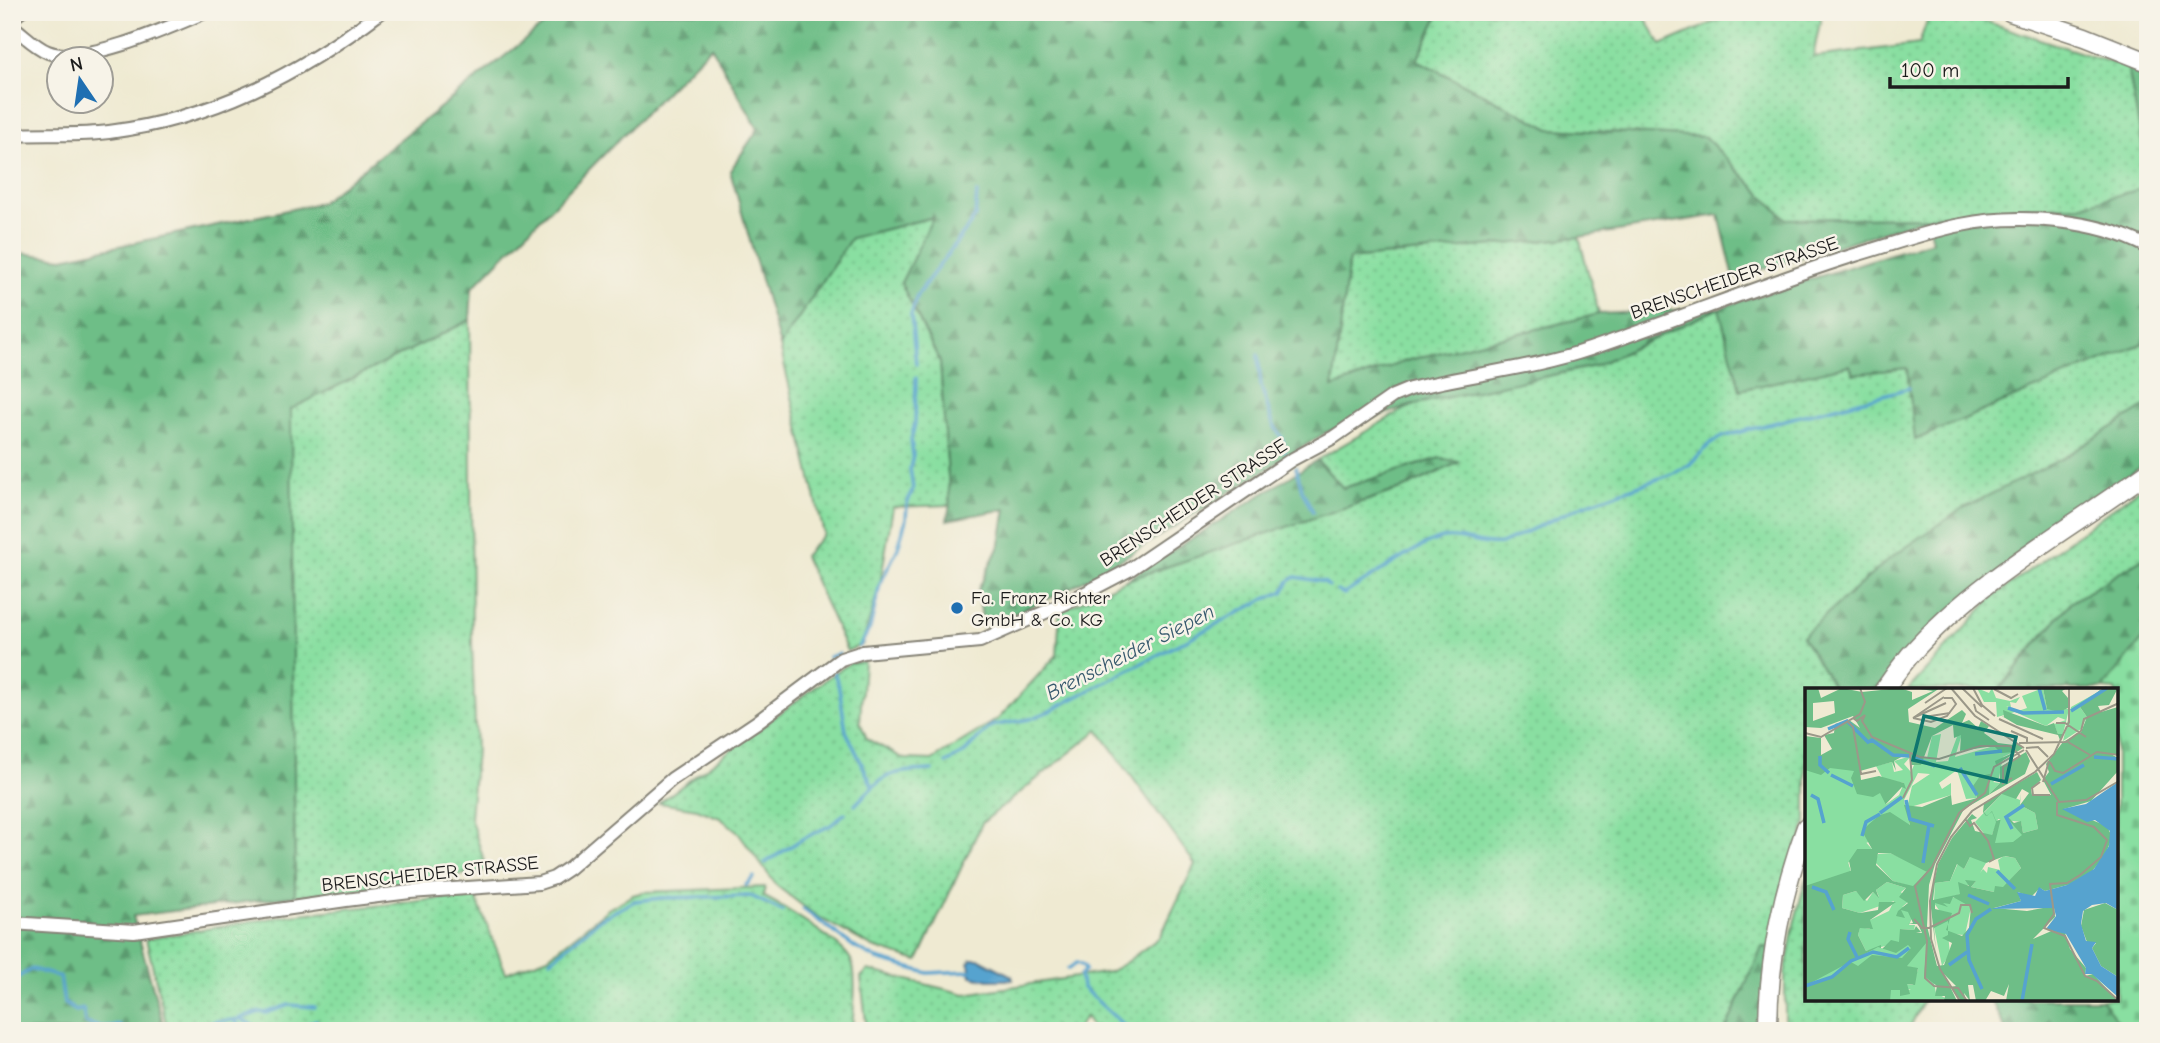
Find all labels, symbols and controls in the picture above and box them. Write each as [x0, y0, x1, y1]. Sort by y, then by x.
north arrow [46, 46, 116, 116]
scale bar [1890, 46, 2069, 90]
text: N [68, 52, 85, 77]
text: 100 m [1901, 58, 1959, 82]
street label: BRENSCHEIDER STRASSE [1628, 232, 1841, 324]
street label: BRENSCHEIDER STRASSE [1096, 434, 1291, 571]
place label: Fa. Franz Richter GmbH & Co. KG [971, 587, 1110, 631]
water label: Brenscheider Siepen [1042, 599, 1218, 705]
marker: Fa. Franz Richter GmbH & Co. KG [949, 600, 965, 616]
inset map [1805, 688, 2118, 1001]
street label: BRENSCHEIDER STRASSE [320, 852, 540, 896]

